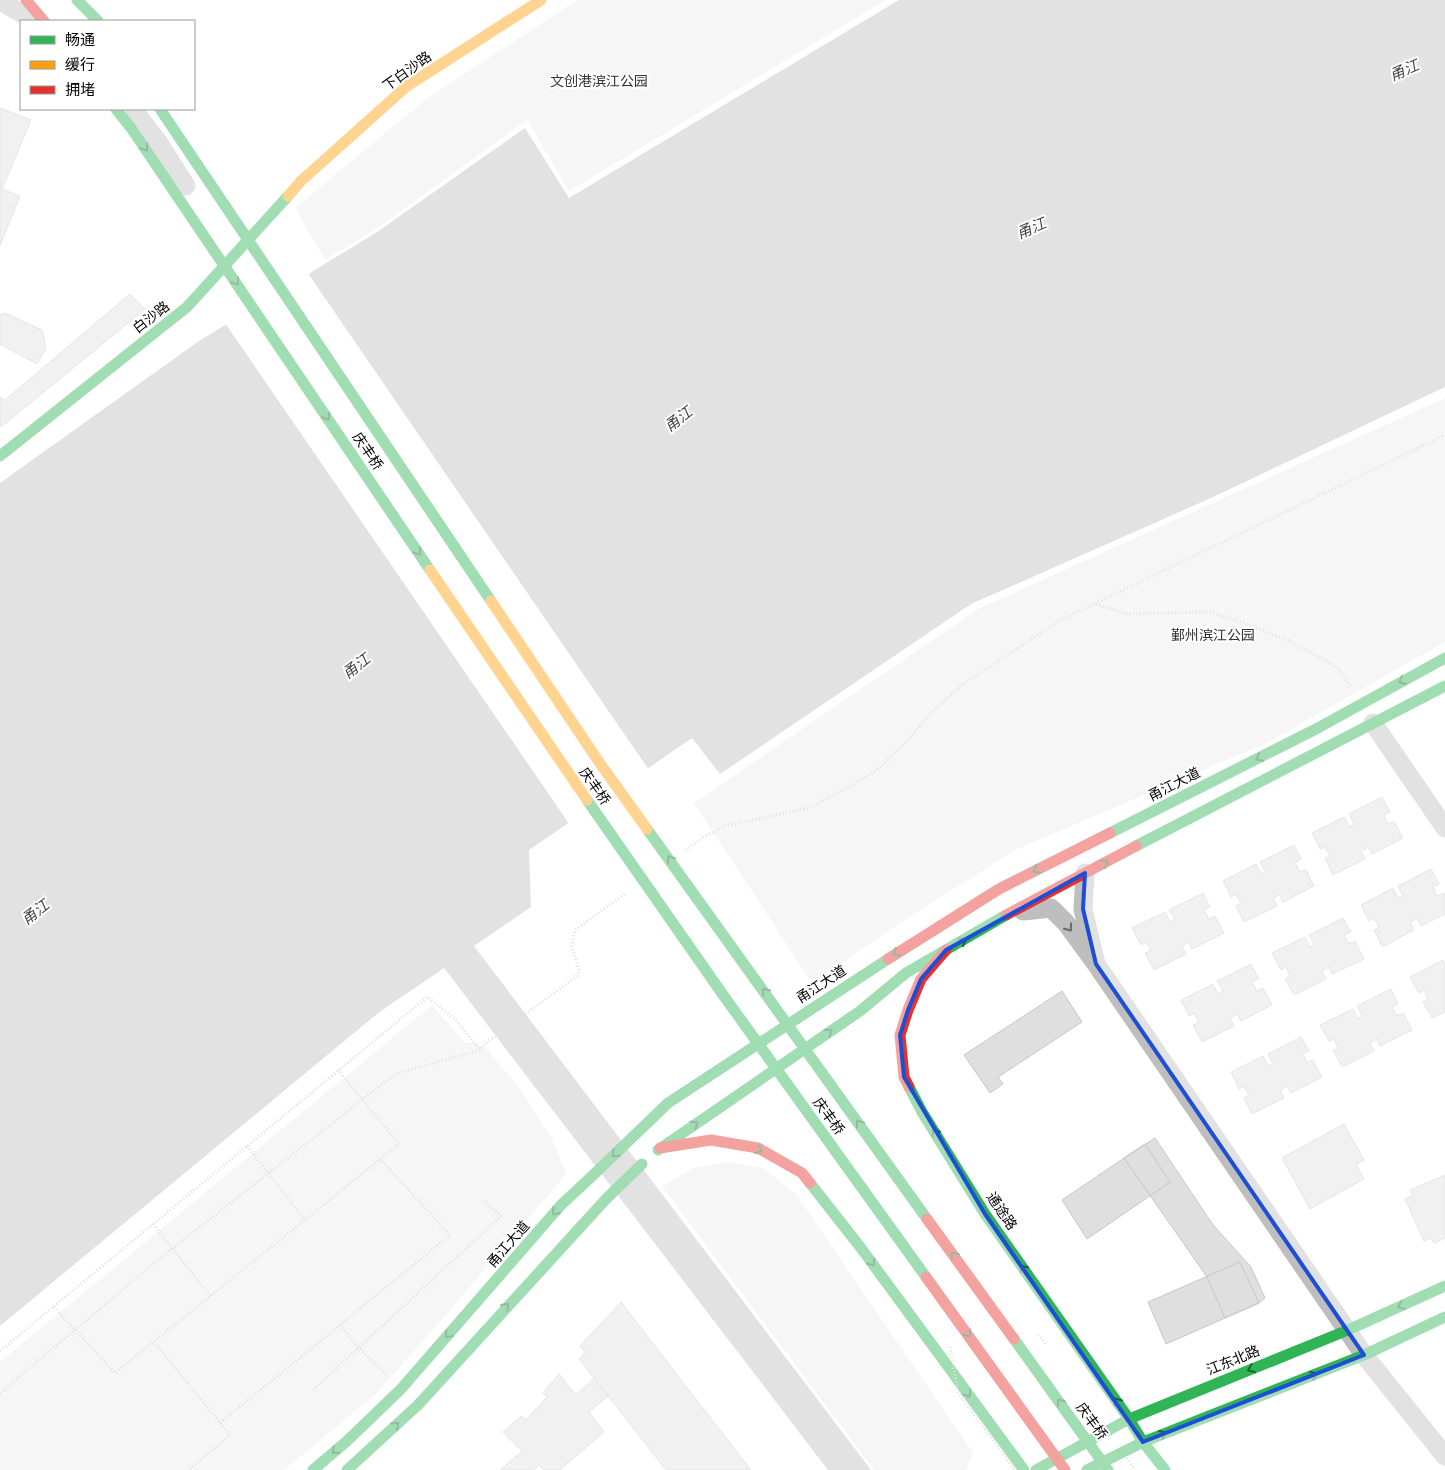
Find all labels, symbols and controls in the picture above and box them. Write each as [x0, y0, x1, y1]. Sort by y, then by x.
legend [20, 20, 195, 110]
text: 畅通 [65, 30, 95, 49]
street label: 下白沙路 [379, 47, 435, 95]
text: 缓行 [65, 55, 95, 74]
water label: 甬江 [1386, 55, 1423, 85]
park label: 文创港滨江公园 [550, 72, 648, 90]
text: 拥堵 [65, 80, 95, 99]
one-way arrow [139, 142, 148, 152]
water label: 甬江 [1013, 213, 1050, 243]
one-way arrow [230, 277, 239, 286]
street label: 白沙路 [129, 297, 173, 337]
water label: 甬江 [660, 401, 697, 436]
one-way arrow [321, 411, 330, 421]
street label: 庆丰桥 [349, 429, 387, 473]
one-way arrow [412, 546, 421, 555]
park label: 鄞州滨江公园 [1171, 626, 1255, 644]
water label: 甬江 [338, 648, 375, 683]
one-way arrow [1398, 675, 1407, 685]
one-way arrow [1255, 752, 1264, 762]
street label: 甬江大道 [1145, 763, 1203, 805]
street label: 庆丰桥 [576, 764, 614, 808]
one-way arrow [667, 856, 675, 865]
one-way arrow [1100, 859, 1109, 869]
one-way arrow [1032, 864, 1041, 875]
water label: 甬江 [17, 894, 54, 929]
one-way arrow [1063, 922, 1072, 931]
one-way arrow [957, 937, 966, 947]
one-way arrow [893, 947, 902, 957]
street label: 甬江大道 [793, 961, 849, 1007]
one-way arrow [762, 987, 771, 997]
one-way arrow [823, 1029, 832, 1038]
street label: 庆丰桥 [809, 1094, 849, 1138]
one-way arrow [856, 1119, 866, 1128]
one-way arrow [689, 1121, 699, 1130]
one-way arrow [931, 1129, 941, 1138]
one-way arrow [754, 1144, 763, 1154]
one-way arrow [612, 1148, 621, 1157]
street label: 通途路 [983, 1189, 1021, 1233]
one-way arrow [552, 1207, 561, 1216]
street label: 甬江大道 [483, 1217, 533, 1271]
one-way arrow [951, 1251, 960, 1260]
one-way arrow [866, 1257, 875, 1266]
one-way arrow [1020, 1265, 1029, 1274]
one-way arrow [1397, 1299, 1406, 1310]
one-way arrow [501, 1303, 510, 1312]
one-way arrow [446, 1329, 454, 1338]
one-way arrow [962, 1329, 972, 1338]
street label: 江东北路 [1204, 1341, 1262, 1379]
one-way arrow [1247, 1363, 1256, 1374]
one-way arrow [1309, 1370, 1318, 1381]
one-way arrow [962, 1388, 971, 1398]
one-way arrow [1057, 1398, 1066, 1408]
one-way arrow [1114, 1398, 1123, 1407]
street label: 庆丰桥 [1072, 1399, 1112, 1443]
one-way arrow [390, 1422, 399, 1431]
one-way arrow [1158, 1430, 1167, 1441]
one-way arrow [332, 1445, 341, 1454]

